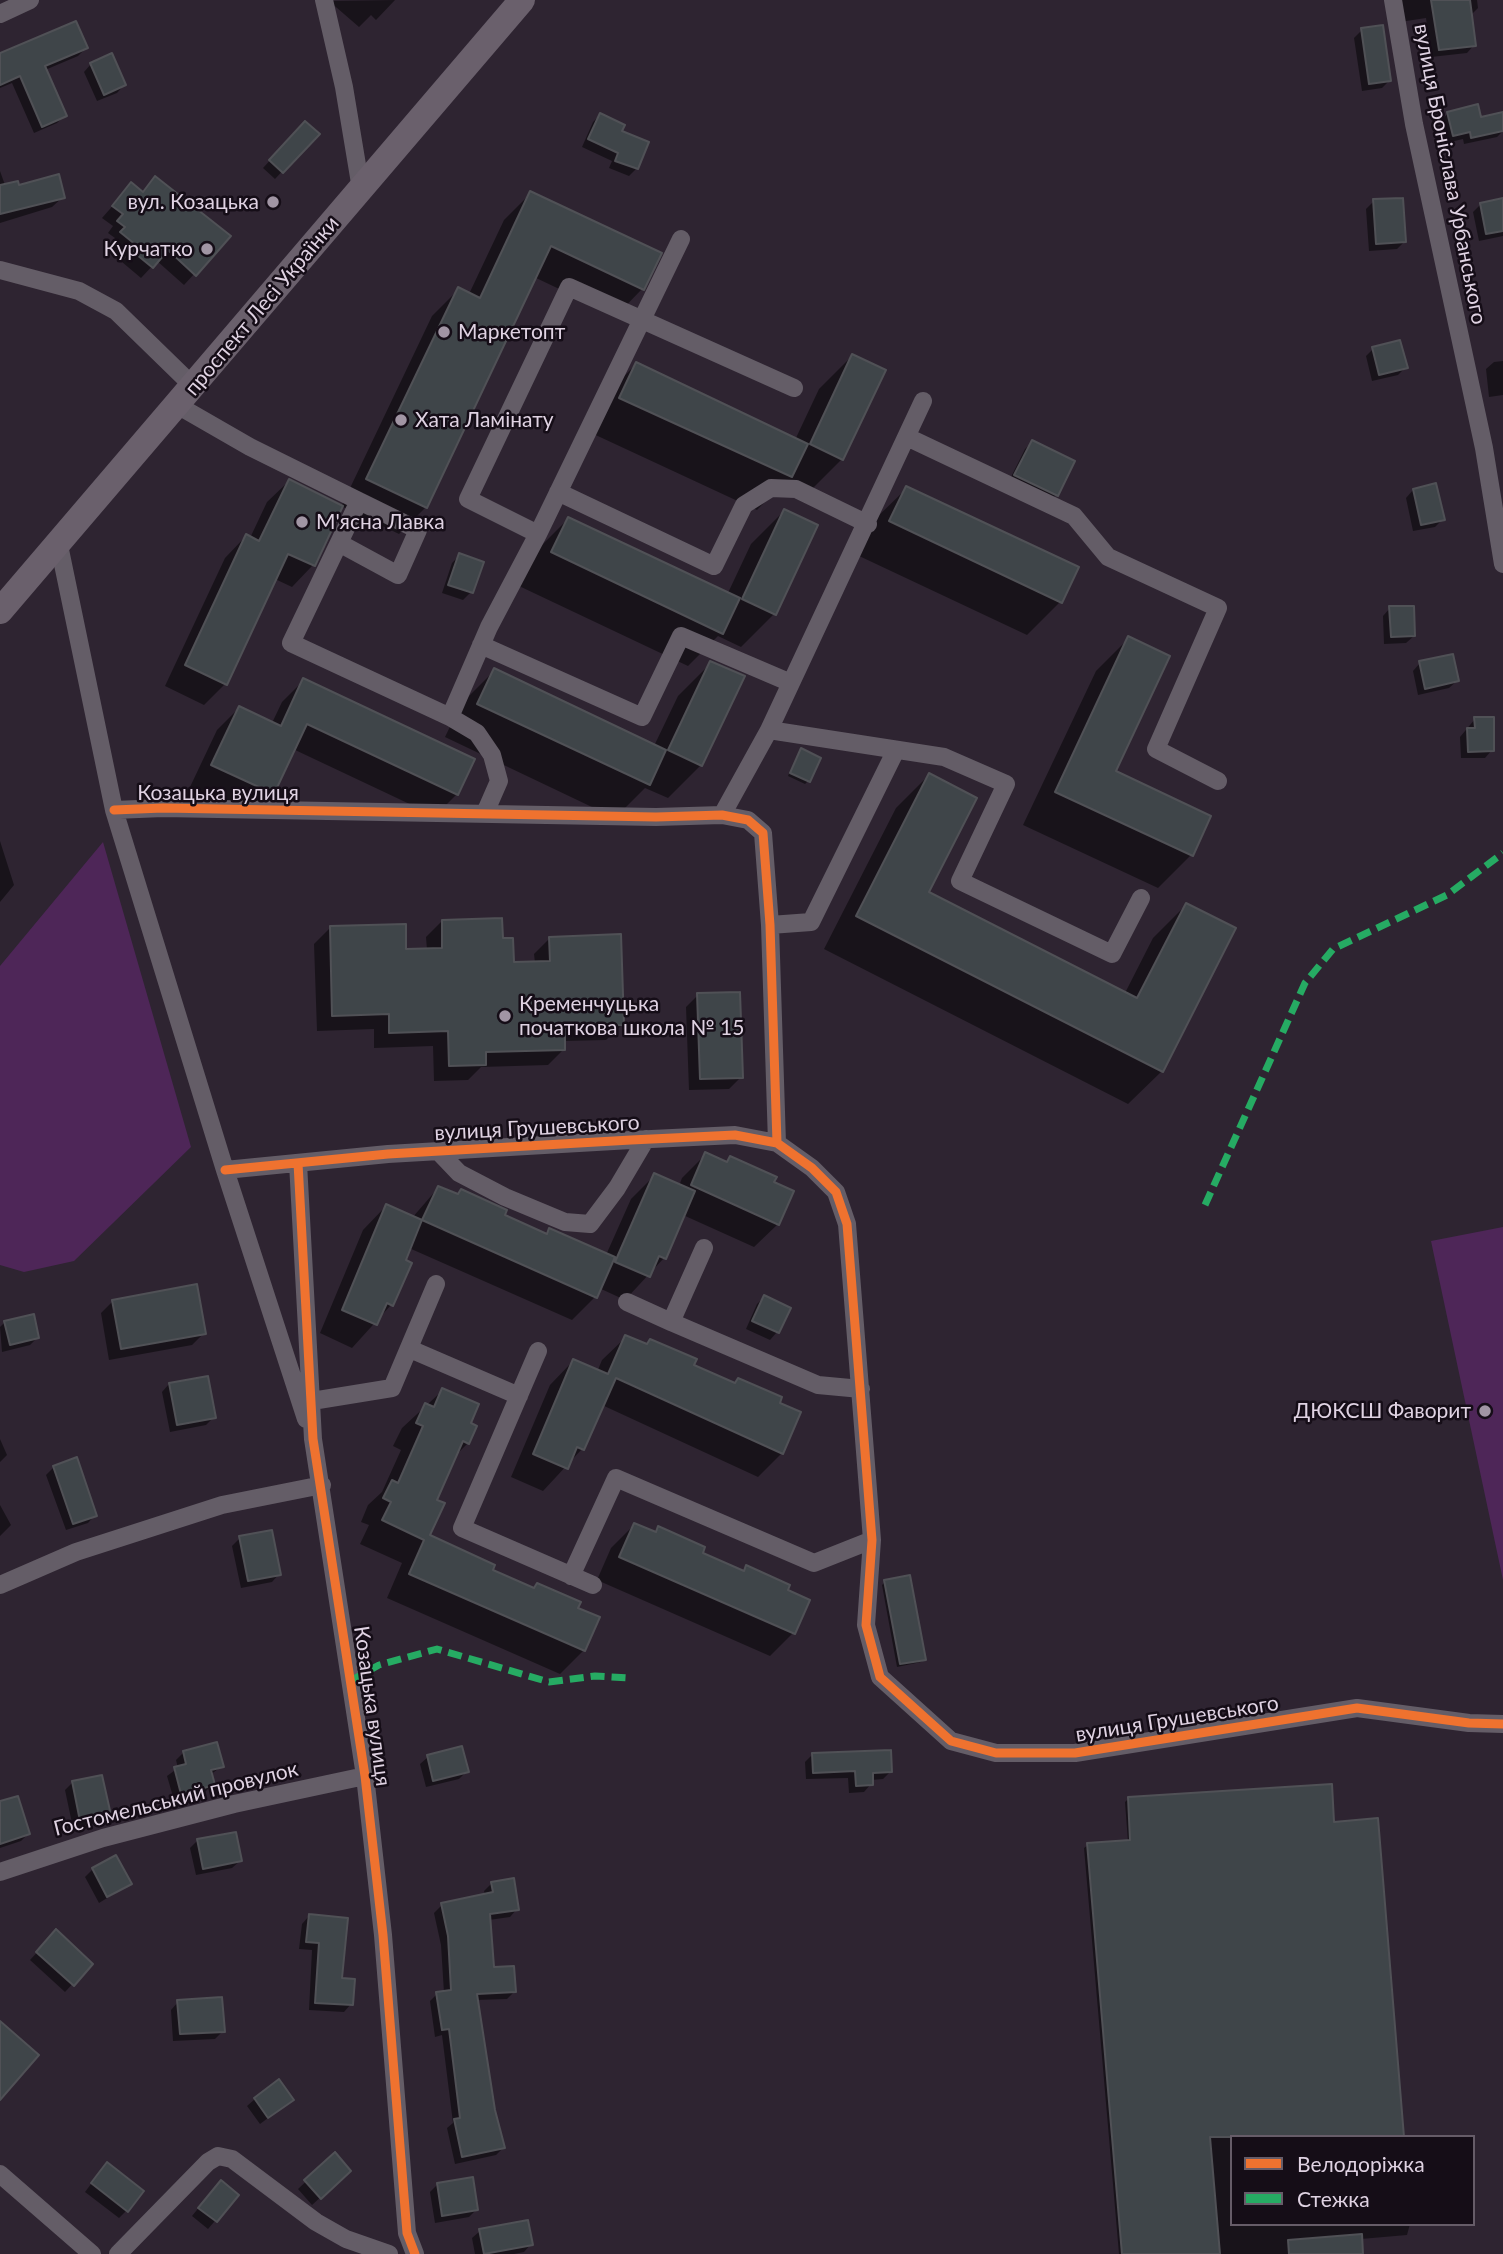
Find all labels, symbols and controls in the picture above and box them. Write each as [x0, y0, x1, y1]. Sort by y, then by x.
street label: вулиця Броніслава Урбанського [1408, 22, 1492, 326]
place label: вул. Козацька [127, 189, 259, 215]
marker: вул. Козацька [265, 194, 281, 210]
street label: проспект Лесі Українки [180, 211, 344, 401]
place label: Курчатко [103, 236, 193, 262]
marker: Курчатко [199, 241, 215, 257]
place label: Маркетопт [458, 319, 565, 345]
marker: Маркетопт [436, 324, 452, 340]
place label: Хата Ламінату [415, 407, 554, 433]
marker: Хата Ламінату [393, 412, 409, 428]
place label: М'ясна Лавка [316, 509, 445, 535]
marker: М'ясна Лавка [294, 514, 310, 530]
street label: Козацька вулиця [137, 780, 299, 806]
place label: Кременчуцька початкова школа № 15 [519, 991, 744, 1041]
marker: Кременчуцька початкова школа № 15 [497, 1008, 513, 1024]
street label: вулиця Грушевського [434, 1110, 640, 1146]
place label: ДЮКСШ Фаворит [1294, 1398, 1471, 1424]
marker: ДЮКСШ Фаворит [1477, 1403, 1493, 1419]
street label: Козацька вулиця [348, 1624, 396, 1788]
street label: вулиця Грушевського [1074, 1691, 1280, 1747]
street label: Гостомельський провулок [51, 1756, 301, 1842]
legend [1230, 2135, 1475, 2226]
text: Велодоріжка [1297, 2151, 1425, 2176]
text: Стежка [1297, 2186, 1370, 2211]

